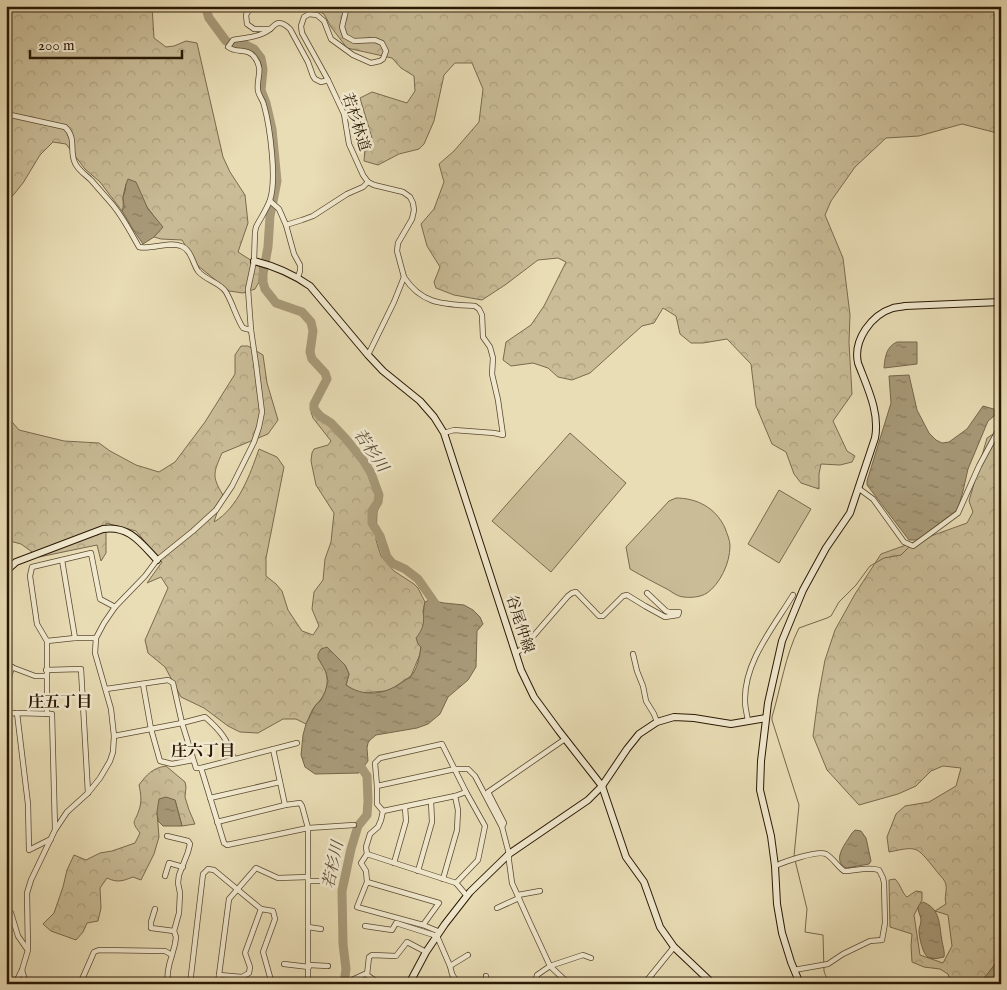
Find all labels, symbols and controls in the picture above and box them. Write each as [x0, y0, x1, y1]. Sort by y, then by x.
scale bar [30, 28, 182, 60]
text: 200 m [38, 36, 75, 55]
street label: 若杉林道 [338, 91, 374, 153]
water label: 若杉川 [348, 426, 393, 478]
street label: 谷尾仲線 [502, 593, 538, 655]
district label: 庄五丁目 [28, 693, 92, 713]
district label: 庄六丁目 [171, 742, 235, 762]
water label: 若杉川 [319, 837, 349, 891]

